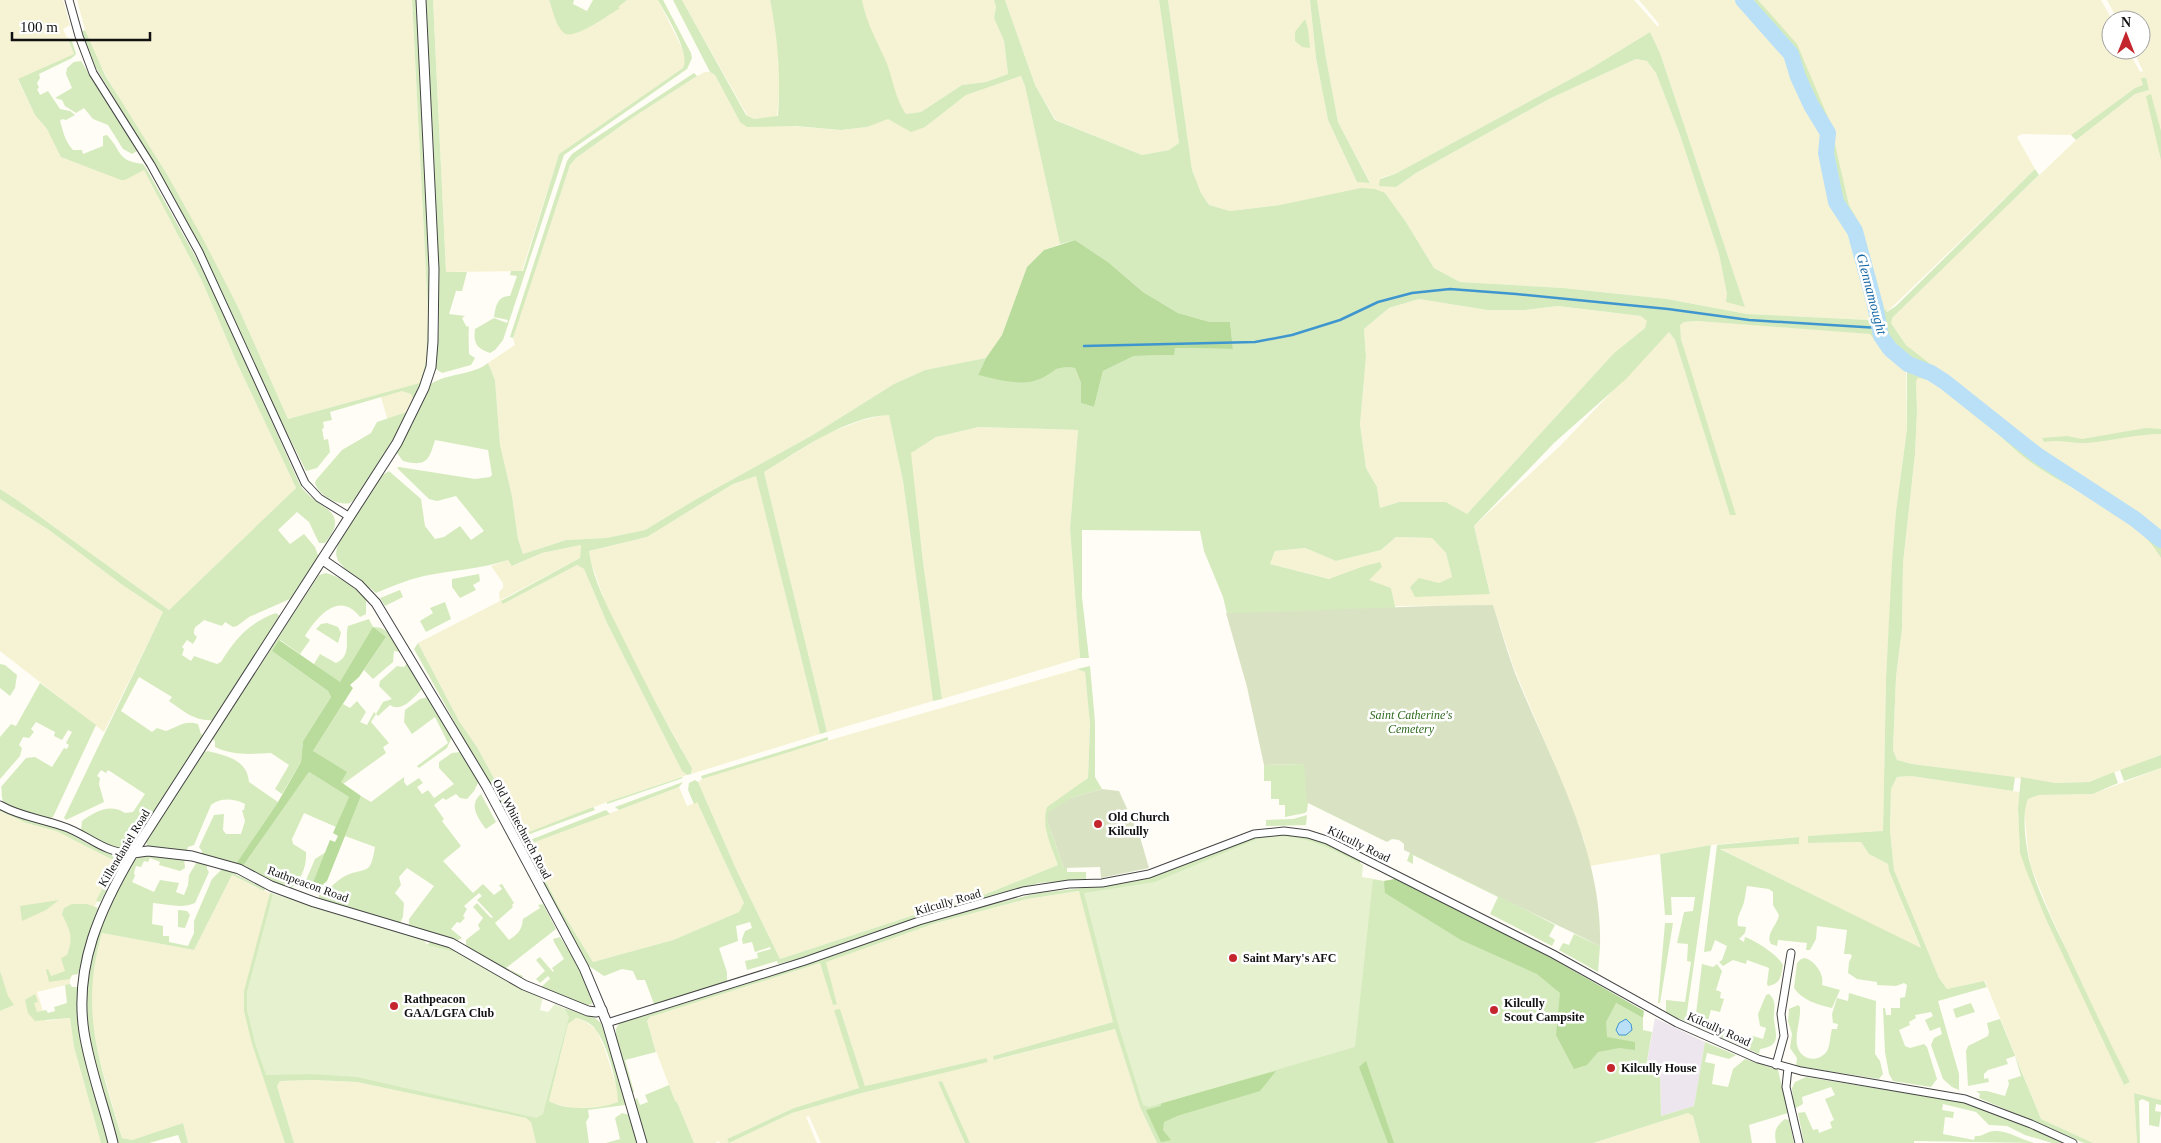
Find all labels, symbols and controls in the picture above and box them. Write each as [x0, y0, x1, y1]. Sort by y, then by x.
scale bar [12, 10, 150, 42]
north arrow [2101, 10, 2151, 60]
text: N [2121, 15, 2131, 30]
text: 100 m [20, 19, 58, 35]
water label: Glennamought [1854, 252, 1890, 337]
park label: Saint Catherine's Cemetery [1370, 708, 1453, 736]
street label: Old Whitechurch Road [490, 777, 554, 881]
street label: Killendaniel Road [95, 807, 153, 889]
place label: Old Church Kilcully [1108, 810, 1170, 838]
marker: Old Church Kilcully [1092, 818, 1104, 830]
street label: Kilcully Road [1326, 823, 1392, 865]
street label: Rathpeacon Road [266, 863, 350, 905]
street label: Kilcully Road [914, 886, 982, 918]
place label: Saint Mary's AFC [1243, 951, 1336, 965]
marker: Saint Mary's AFC [1227, 952, 1239, 964]
place label: Rathpeacon GAA/LGFA Club [404, 992, 494, 1020]
place label: Kilcully Scout Campsite [1504, 996, 1585, 1024]
marker: Rathpeacon GAA/LGFA Club [388, 1000, 400, 1012]
marker: Kilcully Scout Campsite [1488, 1004, 1500, 1016]
street label: Kilcully Road [1685, 1009, 1753, 1049]
place label: Kilcully House [1621, 1061, 1697, 1075]
marker: Kilcully House [1605, 1062, 1617, 1074]

